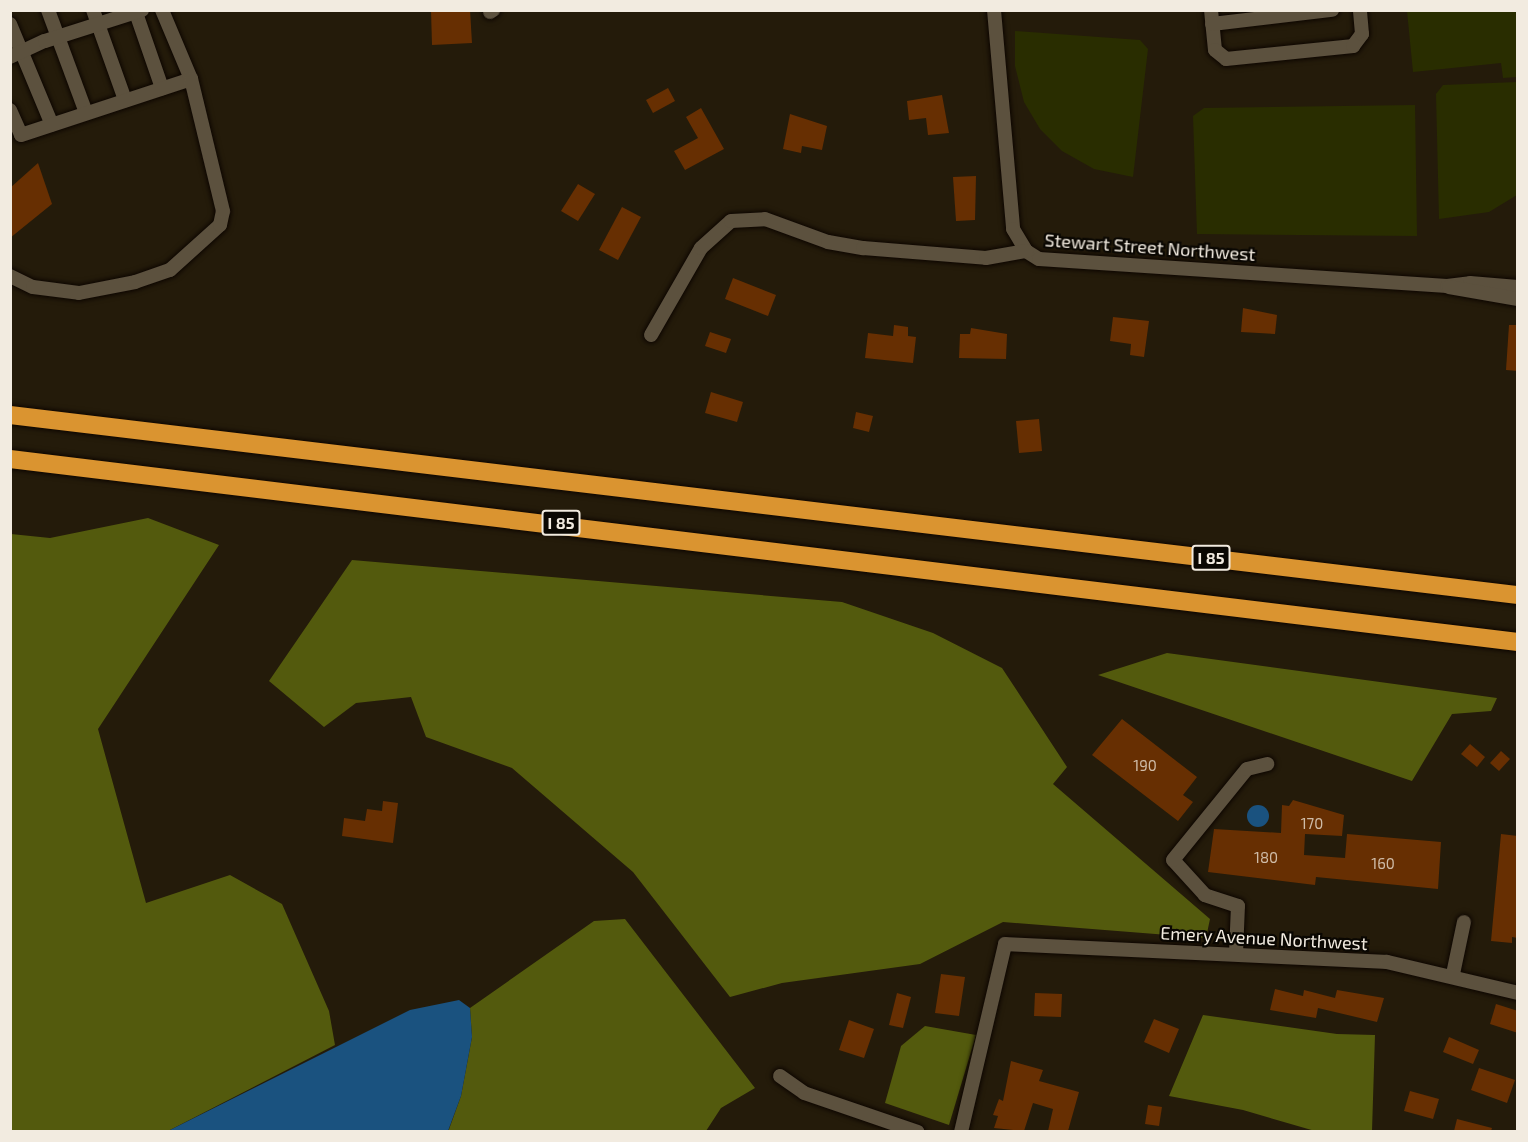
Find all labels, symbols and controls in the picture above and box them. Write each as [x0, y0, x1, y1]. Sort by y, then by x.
street label: Stewart Street Northwest [1044, 229, 1256, 265]
road number: I 85 [542, 510, 580, 536]
road number: I 85 [1192, 545, 1230, 571]
house number: 190 [1133, 757, 1157, 775]
house number: 170 [1301, 815, 1323, 833]
house number: 180 [1254, 849, 1278, 867]
house number: 160 [1371, 855, 1395, 873]
street label: Emery Avenue Northwest [1159, 922, 1369, 954]

